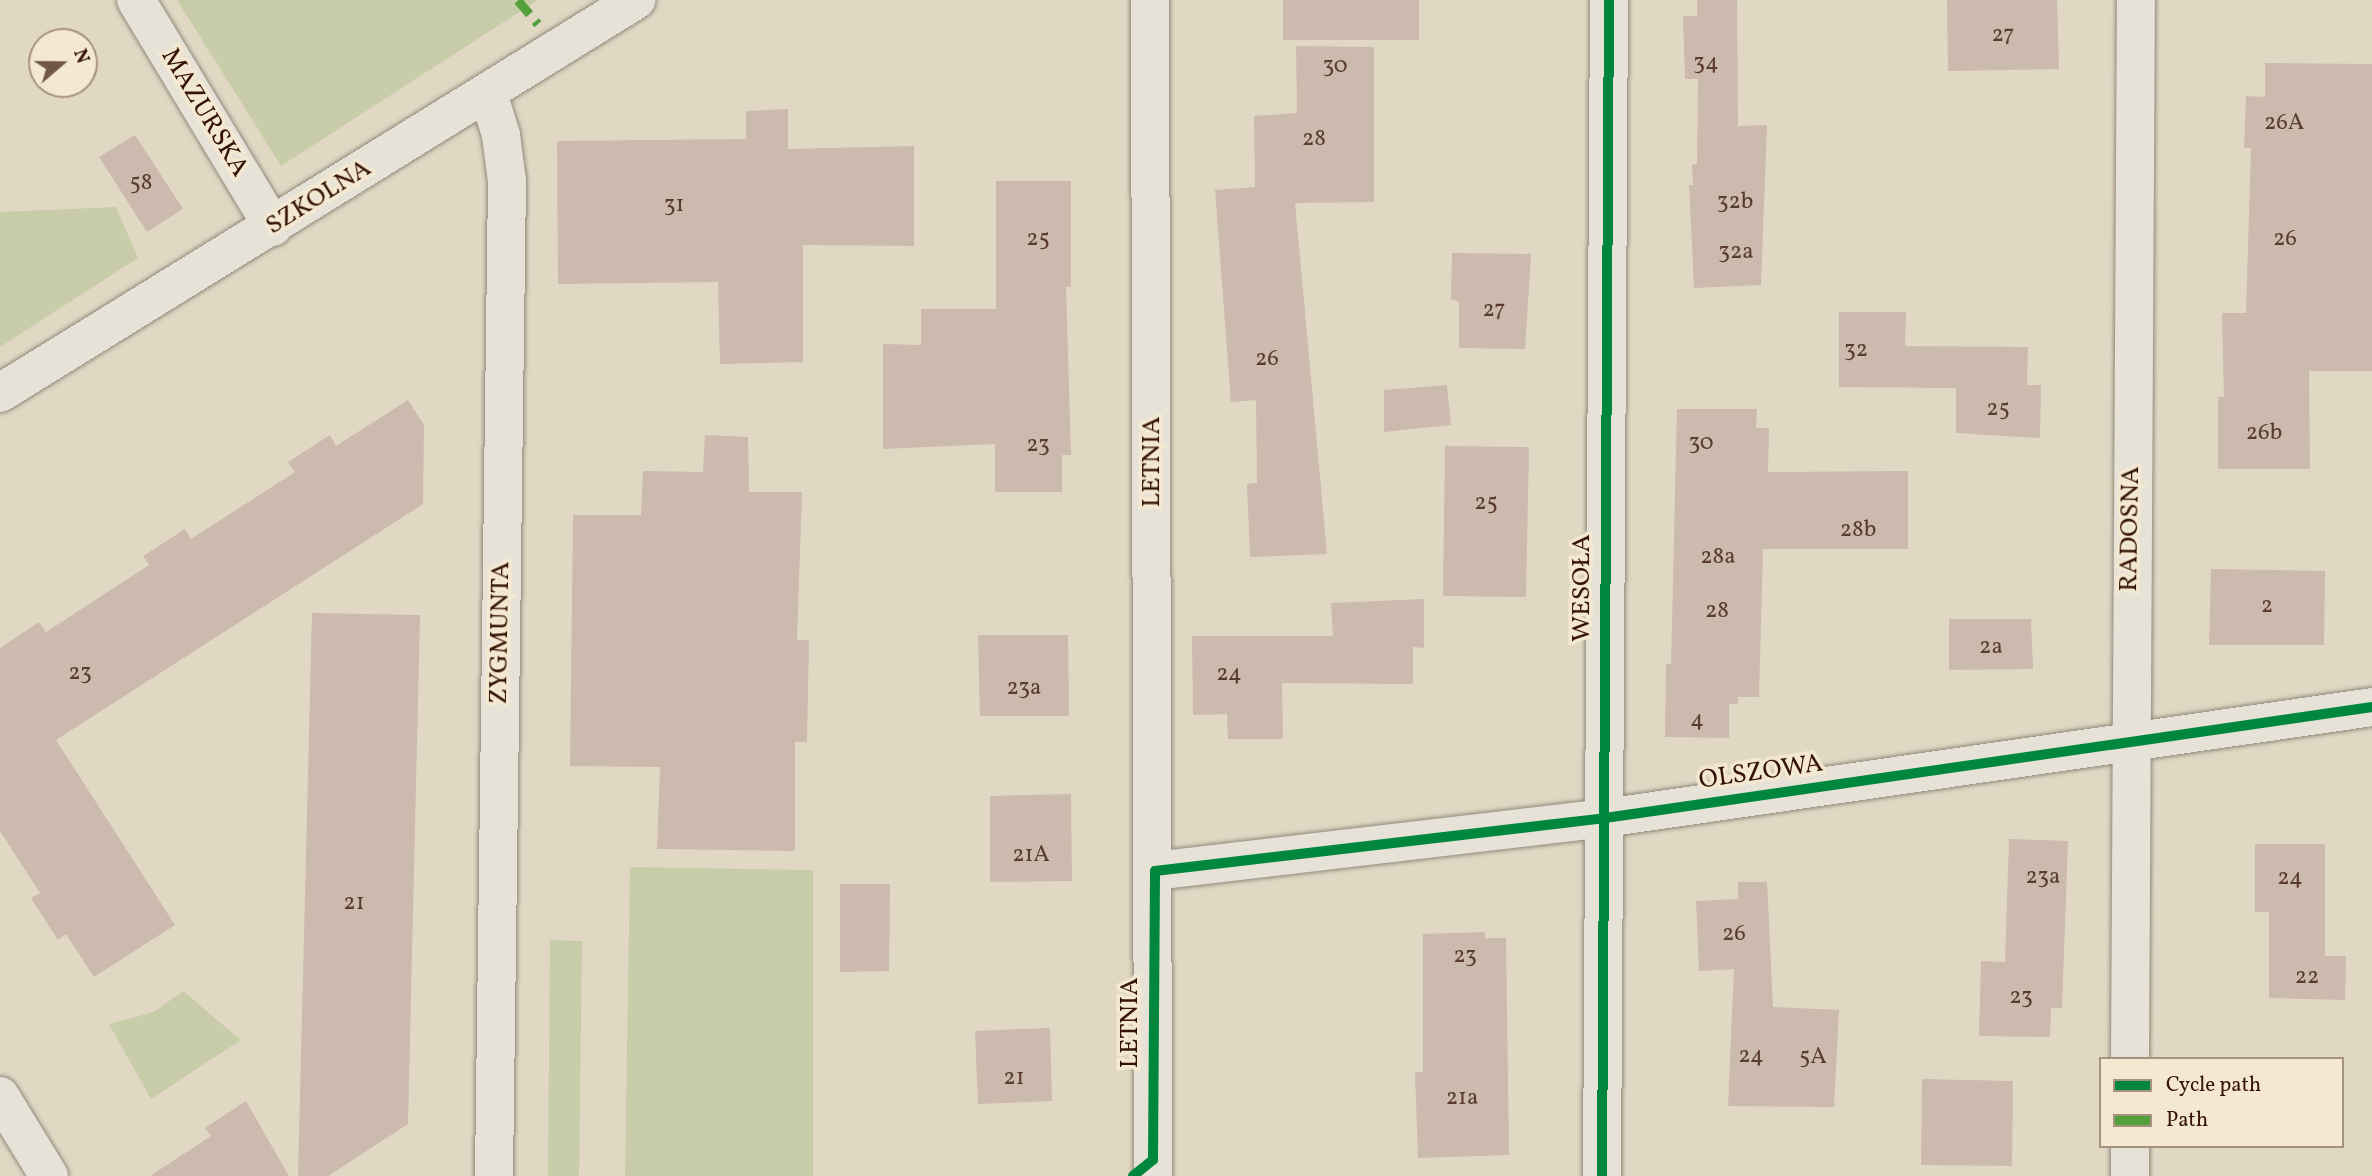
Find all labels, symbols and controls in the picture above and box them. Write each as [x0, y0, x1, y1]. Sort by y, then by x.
house number: 27 [1992, 21, 2014, 49]
north arrow [28, 28, 98, 98]
street label: MAZURSKA [153, 43, 255, 183]
text: N [66, 46, 95, 67]
house number: 34 [1693, 49, 1719, 77]
house number: 30 [1322, 52, 1348, 80]
house number: 26A [2264, 109, 2304, 137]
house number: 28 [1302, 125, 1326, 153]
street label: SZKOLNA [261, 153, 377, 243]
house number: 58 [130, 169, 152, 197]
house number: 32b [1717, 188, 1753, 216]
house number: 31 [664, 191, 684, 219]
house number: 25 [1026, 225, 1050, 253]
house number: 26 [2273, 225, 2297, 253]
house number: 32a [1718, 238, 1754, 266]
house number: 27 [1483, 296, 1505, 324]
house number: 32 [1844, 336, 1868, 364]
house number: 26 [1255, 345, 1279, 373]
house number: 25 [1986, 395, 2010, 423]
street label: LETNIA [1137, 417, 1169, 507]
house number: 26b [2246, 419, 2282, 447]
house number: 30 [1688, 429, 1714, 457]
house number: 23 [1026, 431, 1050, 459]
street label: RADOSNA [2114, 466, 2148, 592]
house number: 25 [1474, 489, 1498, 517]
house number: 28b [1840, 516, 1876, 544]
street label: WESOŁA [1567, 534, 1599, 642]
house number: 28a [1700, 543, 1736, 571]
street label: ZYGMUNTA [484, 561, 518, 705]
house number: 2 [2261, 592, 2273, 620]
house number: 28 [1705, 597, 1729, 625]
house number: 2a [1979, 633, 2003, 661]
house number: 23 [68, 659, 92, 687]
house number: 24 [1216, 660, 1242, 688]
house number: 23a [1007, 674, 1041, 702]
house number: 4 [1690, 706, 1704, 734]
street label: OLSZOWA [1697, 749, 1825, 797]
house number: 21A [1012, 841, 1050, 869]
house number: 23a [2026, 863, 2060, 891]
house number: 24 [2277, 864, 2303, 892]
house number: 21 [343, 889, 365, 917]
house number: 26 [1722, 920, 1746, 948]
house number: 23 [1453, 942, 1477, 970]
house number: 22 [2295, 963, 2319, 991]
street label: LETNIA [1115, 978, 1147, 1068]
house number: 23 [2009, 983, 2033, 1011]
house number: 24 [1738, 1042, 1764, 1070]
house number: 5A [1799, 1043, 1827, 1071]
legend [2099, 1057, 2344, 1148]
house number: 21 [1003, 1064, 1025, 1092]
text: Cycle path [2166, 1071, 2261, 1100]
house number: 21a [1446, 1084, 1478, 1112]
text: Path [2166, 1106, 2208, 1135]

